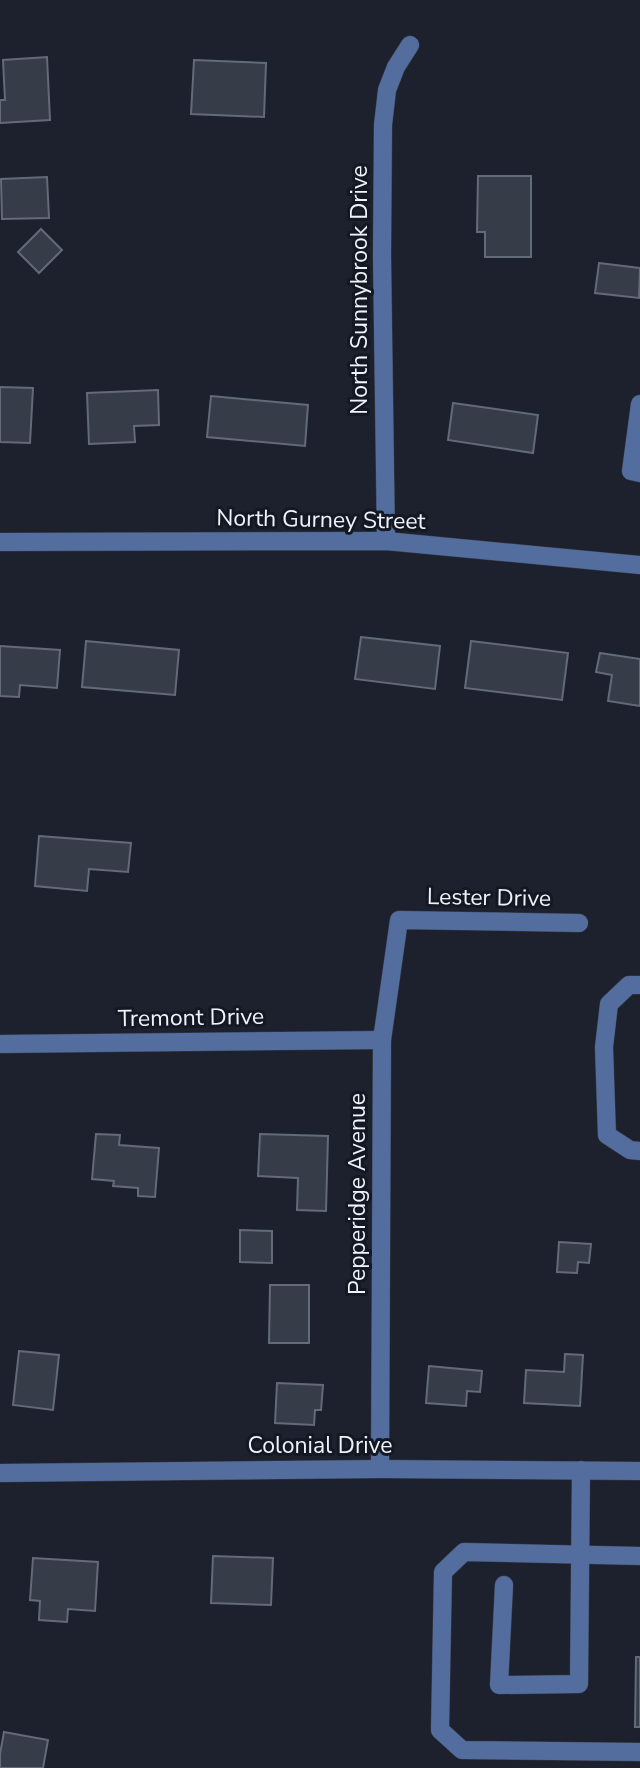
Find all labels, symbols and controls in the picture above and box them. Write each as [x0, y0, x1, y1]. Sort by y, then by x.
street label: North Sunnybrook Drive [344, 165, 375, 415]
street label: North Gurney Street [216, 502, 427, 537]
street label: Lester Drive [427, 881, 551, 914]
street label: Tremont Drive [118, 1001, 265, 1034]
street label: Pepperidge Avenue [342, 1093, 373, 1295]
street label: Colonial Drive [248, 1430, 392, 1461]

